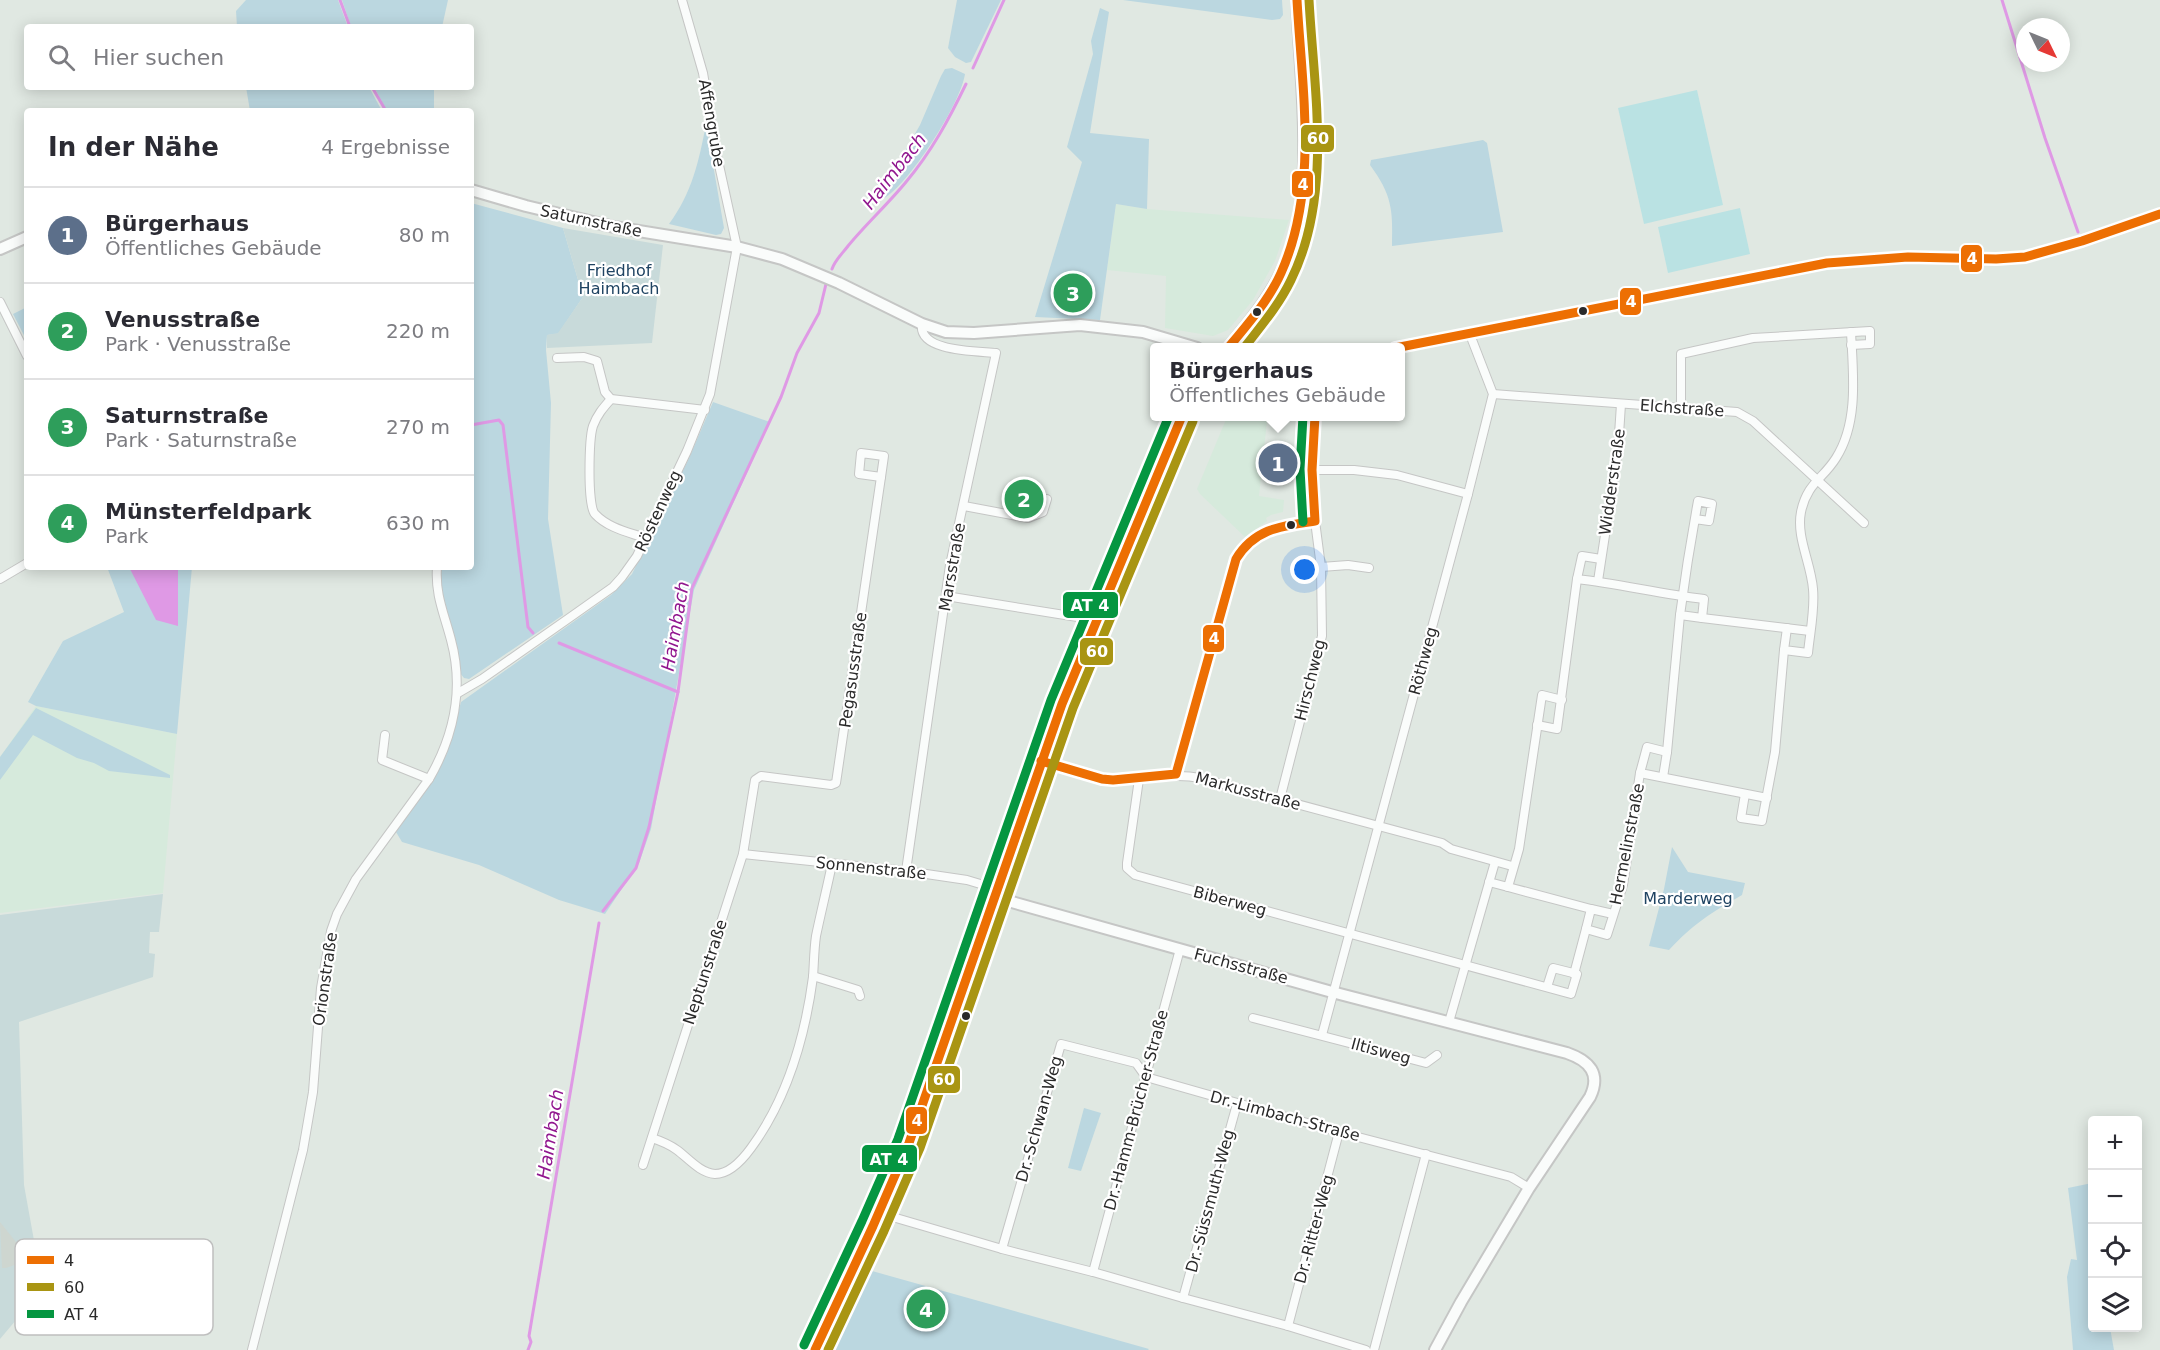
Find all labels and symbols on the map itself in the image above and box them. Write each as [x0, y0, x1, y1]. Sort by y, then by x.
north arrow [2016, 18, 2070, 72]
street label: Affengrube [695, 78, 729, 168]
line badge: 60 [1300, 124, 1335, 153]
water label: Haimbach [858, 129, 930, 213]
text: 60 [1307, 129, 1329, 148]
line badge: 4 [1291, 170, 1314, 198]
text: 4 [1297, 175, 1309, 194]
street label: Saturnstraße [538, 201, 644, 241]
line badge: 4 [1960, 244, 1983, 273]
text: 4 [1966, 249, 1978, 268]
park label: Friedhof Haimbach [579, 261, 659, 298]
pin: 3 [1054, 270, 1092, 316]
line badge: 4 [1619, 287, 1642, 316]
text: 4 [1625, 292, 1637, 311]
unlabelled marker [1577, 305, 1589, 317]
unlabelled marker [1251, 306, 1263, 318]
street label: Elchstraße [1639, 396, 1725, 420]
street label: Widderstraße [1595, 427, 1629, 537]
pin: 1 [1258, 440, 1298, 486]
street label: Röstenweg [631, 467, 685, 555]
pin: 2 [1004, 476, 1044, 522]
unlabelled marker [1285, 519, 1297, 531]
street label: Marsstraße [935, 521, 969, 613]
your location [1290, 555, 1319, 584]
water label: Haimbach [657, 579, 693, 673]
line badge: AT 4 [1062, 591, 1119, 619]
text: AT 4 [1071, 596, 1109, 615]
street label: Pegasusstraße [835, 611, 871, 729]
line badge: 4 [1202, 624, 1225, 653]
street label: Röthweg [1405, 625, 1441, 697]
text: 4 [1208, 629, 1220, 648]
line badge: 60 [1079, 637, 1114, 666]
street label: Hirschweg [1291, 637, 1329, 723]
text: 60 [1086, 642, 1108, 661]
street label: Markusstraße [1193, 768, 1303, 814]
street label: Hermelinstraße [1606, 782, 1648, 906]
street label: Sonnenstraße [815, 853, 927, 883]
street label: Biberweg [1191, 882, 1269, 920]
park label: Marderweg [1643, 889, 1733, 908]
street label: Neptunstraße [679, 917, 731, 1027]
street label: Orionstraße [309, 931, 341, 1027]
street label: Fuchsstraße [1192, 944, 1290, 988]
street label: Dr.-Hamm-Brücher-Straße [1100, 1008, 1172, 1212]
unlabelled marker [960, 1010, 972, 1022]
street label: Iltisweg [1349, 1034, 1413, 1068]
street label: Dr.-Schwan-Weg [1012, 1054, 1066, 1184]
line badge: 60 [927, 1065, 961, 1094]
text: 60 [933, 1070, 955, 1089]
water label: Haimbach [533, 1087, 567, 1181]
street label: Dr.-Limbach-Straße [1208, 1087, 1362, 1145]
line badge: 4 [905, 1106, 928, 1135]
text: 4 [911, 1111, 923, 1130]
street label: Dr.-Süssmuth-Weg [1182, 1127, 1238, 1275]
line badge: AT 4 [861, 1144, 918, 1173]
text: AT 4 [870, 1150, 908, 1169]
street label: Dr.-Ritter-Weg [1290, 1173, 1338, 1285]
legend [15, 1239, 213, 1335]
text: 4 [64, 1251, 74, 1270]
text: 60 [64, 1278, 84, 1297]
pin: 4 [906, 1286, 946, 1332]
text: AT 4 [64, 1305, 99, 1324]

